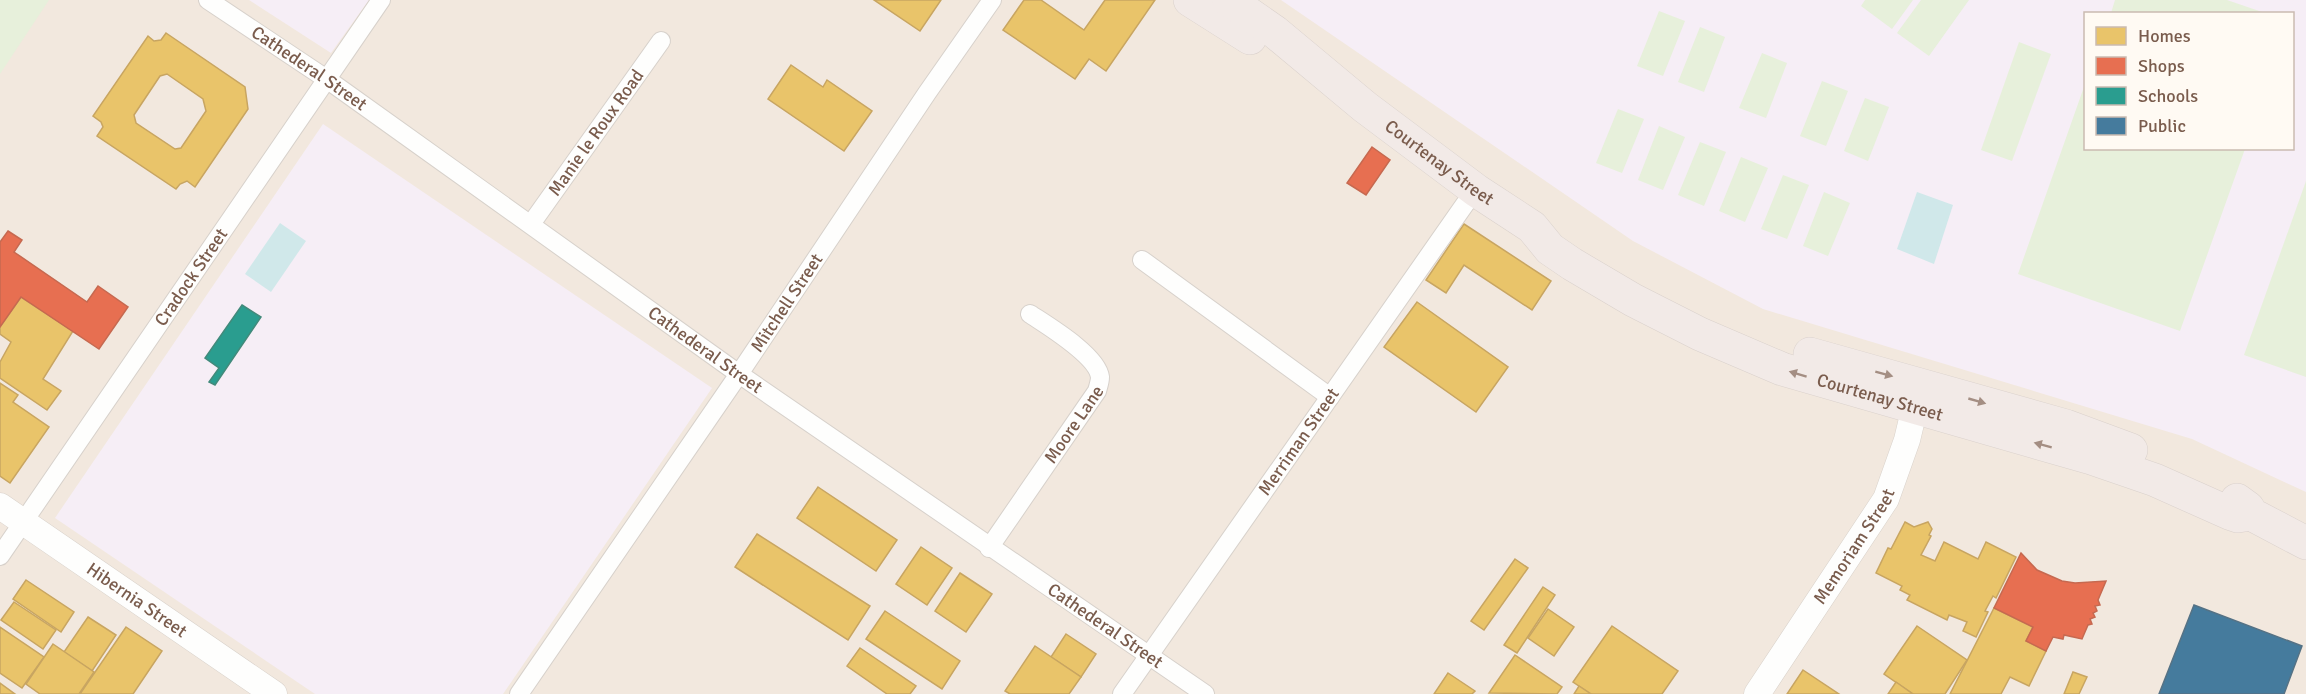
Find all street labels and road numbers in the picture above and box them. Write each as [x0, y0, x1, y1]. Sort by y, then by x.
street label: Cathederal Street [247, 21, 371, 115]
street label: Manie le Roux Road [543, 65, 648, 200]
street label: Courtenay Street [1381, 115, 1498, 210]
street label: Cradock Street [150, 224, 232, 330]
street label: Mitchell Street [746, 249, 828, 356]
street label: Cathederal Street [644, 302, 767, 398]
street label: Courtenay Street [1814, 369, 1946, 426]
street label: Moore Lane [1040, 381, 1109, 468]
street label: Merriman Street [1253, 384, 1344, 500]
street label: Memoriam Street [1809, 486, 1900, 608]
street label: Hibernia Street [82, 558, 191, 642]
street label: Cathederal Street [1043, 578, 1167, 673]

